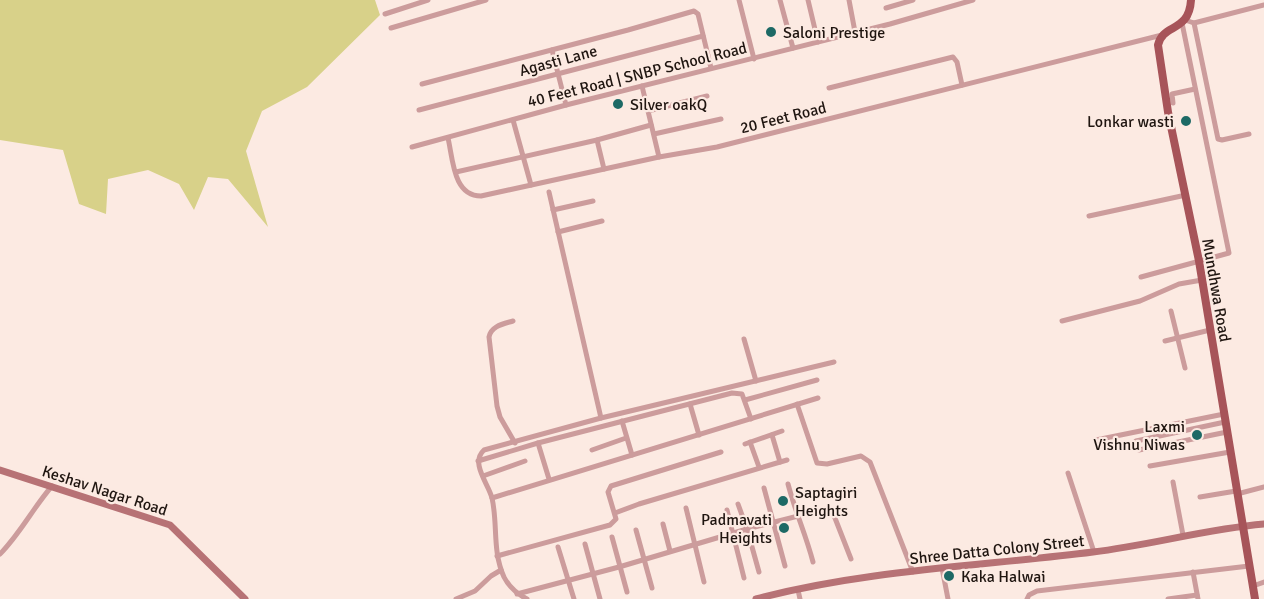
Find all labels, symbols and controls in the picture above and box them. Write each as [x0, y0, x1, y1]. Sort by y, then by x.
place label: Saloni Prestige [783, 23, 885, 43]
marker: Saloni Prestige [764, 25, 778, 39]
street label: 40 Feet Road | SNBP School Road [525, 38, 749, 112]
street label: Agasti Lane [517, 41, 599, 81]
place label: Silver oakQ [630, 95, 707, 115]
marker: Silver oakQ [611, 97, 625, 111]
street label: 20 Feet Road [738, 98, 828, 138]
place label: Lonkar wasti [1087, 112, 1174, 132]
marker: Lonkar wasti [1179, 114, 1193, 128]
street label: Mundhwa Road [1197, 237, 1235, 343]
place label: Laxmi Vishnu Niwas [1093, 417, 1185, 455]
marker: Laxmi Vishnu Niwas [1190, 428, 1204, 442]
street label: Keshav Nagar Road [39, 461, 170, 521]
place label: Saptagiri Heights [795, 483, 857, 521]
marker: Saptagiri Heights [776, 494, 790, 508]
place label: Padmavati Heights [701, 510, 772, 548]
marker: Padmavati Heights [777, 521, 791, 535]
street label: Shree Datta Colony Street [909, 531, 1086, 569]
place label: Kaka Halwai [961, 567, 1046, 587]
marker: Kaka Halwai [942, 569, 956, 583]

